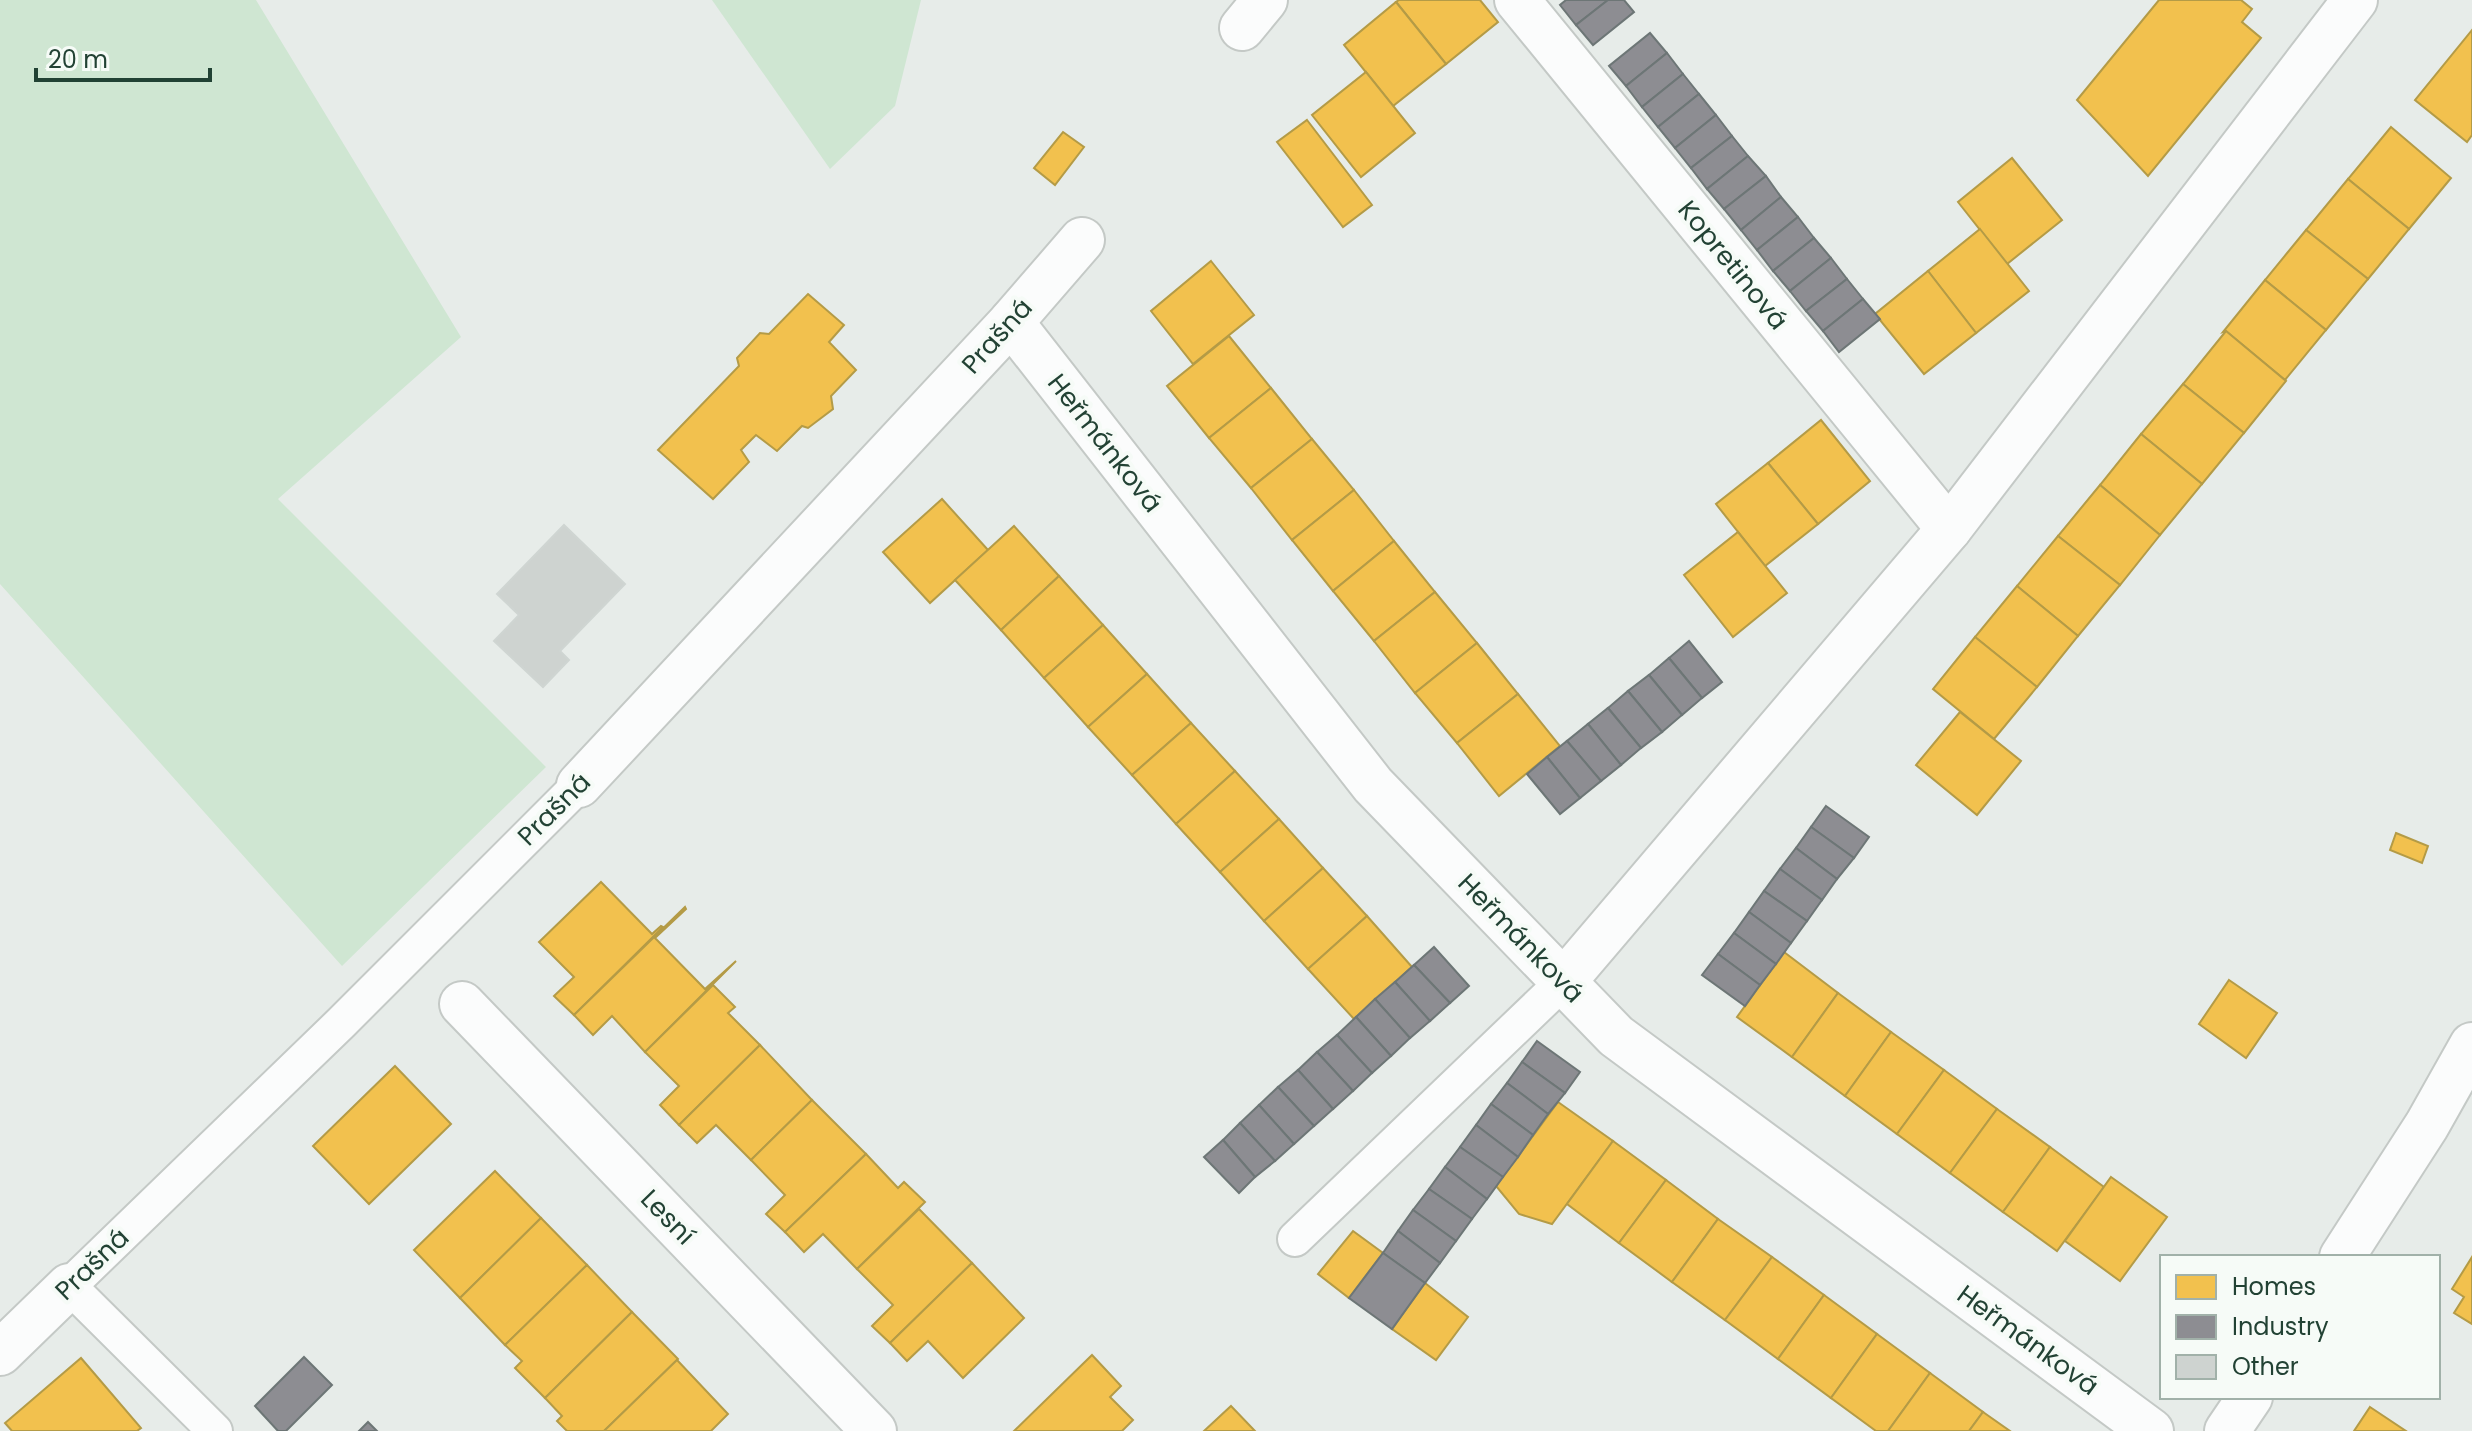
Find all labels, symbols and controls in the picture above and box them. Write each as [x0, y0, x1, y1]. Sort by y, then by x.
scale bar [36, 32, 210, 82]
text: 20 m [48, 43, 108, 76]
street label: Kopretinová [1670, 193, 1796, 337]
street label: Prašná [953, 290, 1041, 382]
street label: Heřmánková [1039, 366, 1171, 520]
street label: Prašná [509, 764, 599, 854]
street label: Heřmánková [1450, 865, 1592, 1011]
street label: Lesní [633, 1181, 703, 1253]
street label: Prašná [47, 1220, 137, 1308]
legend [2160, 1255, 2440, 1399]
text: Homes [2232, 1270, 2316, 1303]
street label: Heřmánková [1950, 1276, 2106, 1404]
text: Industry [2232, 1310, 2329, 1343]
text: Other [2232, 1350, 2299, 1383]

